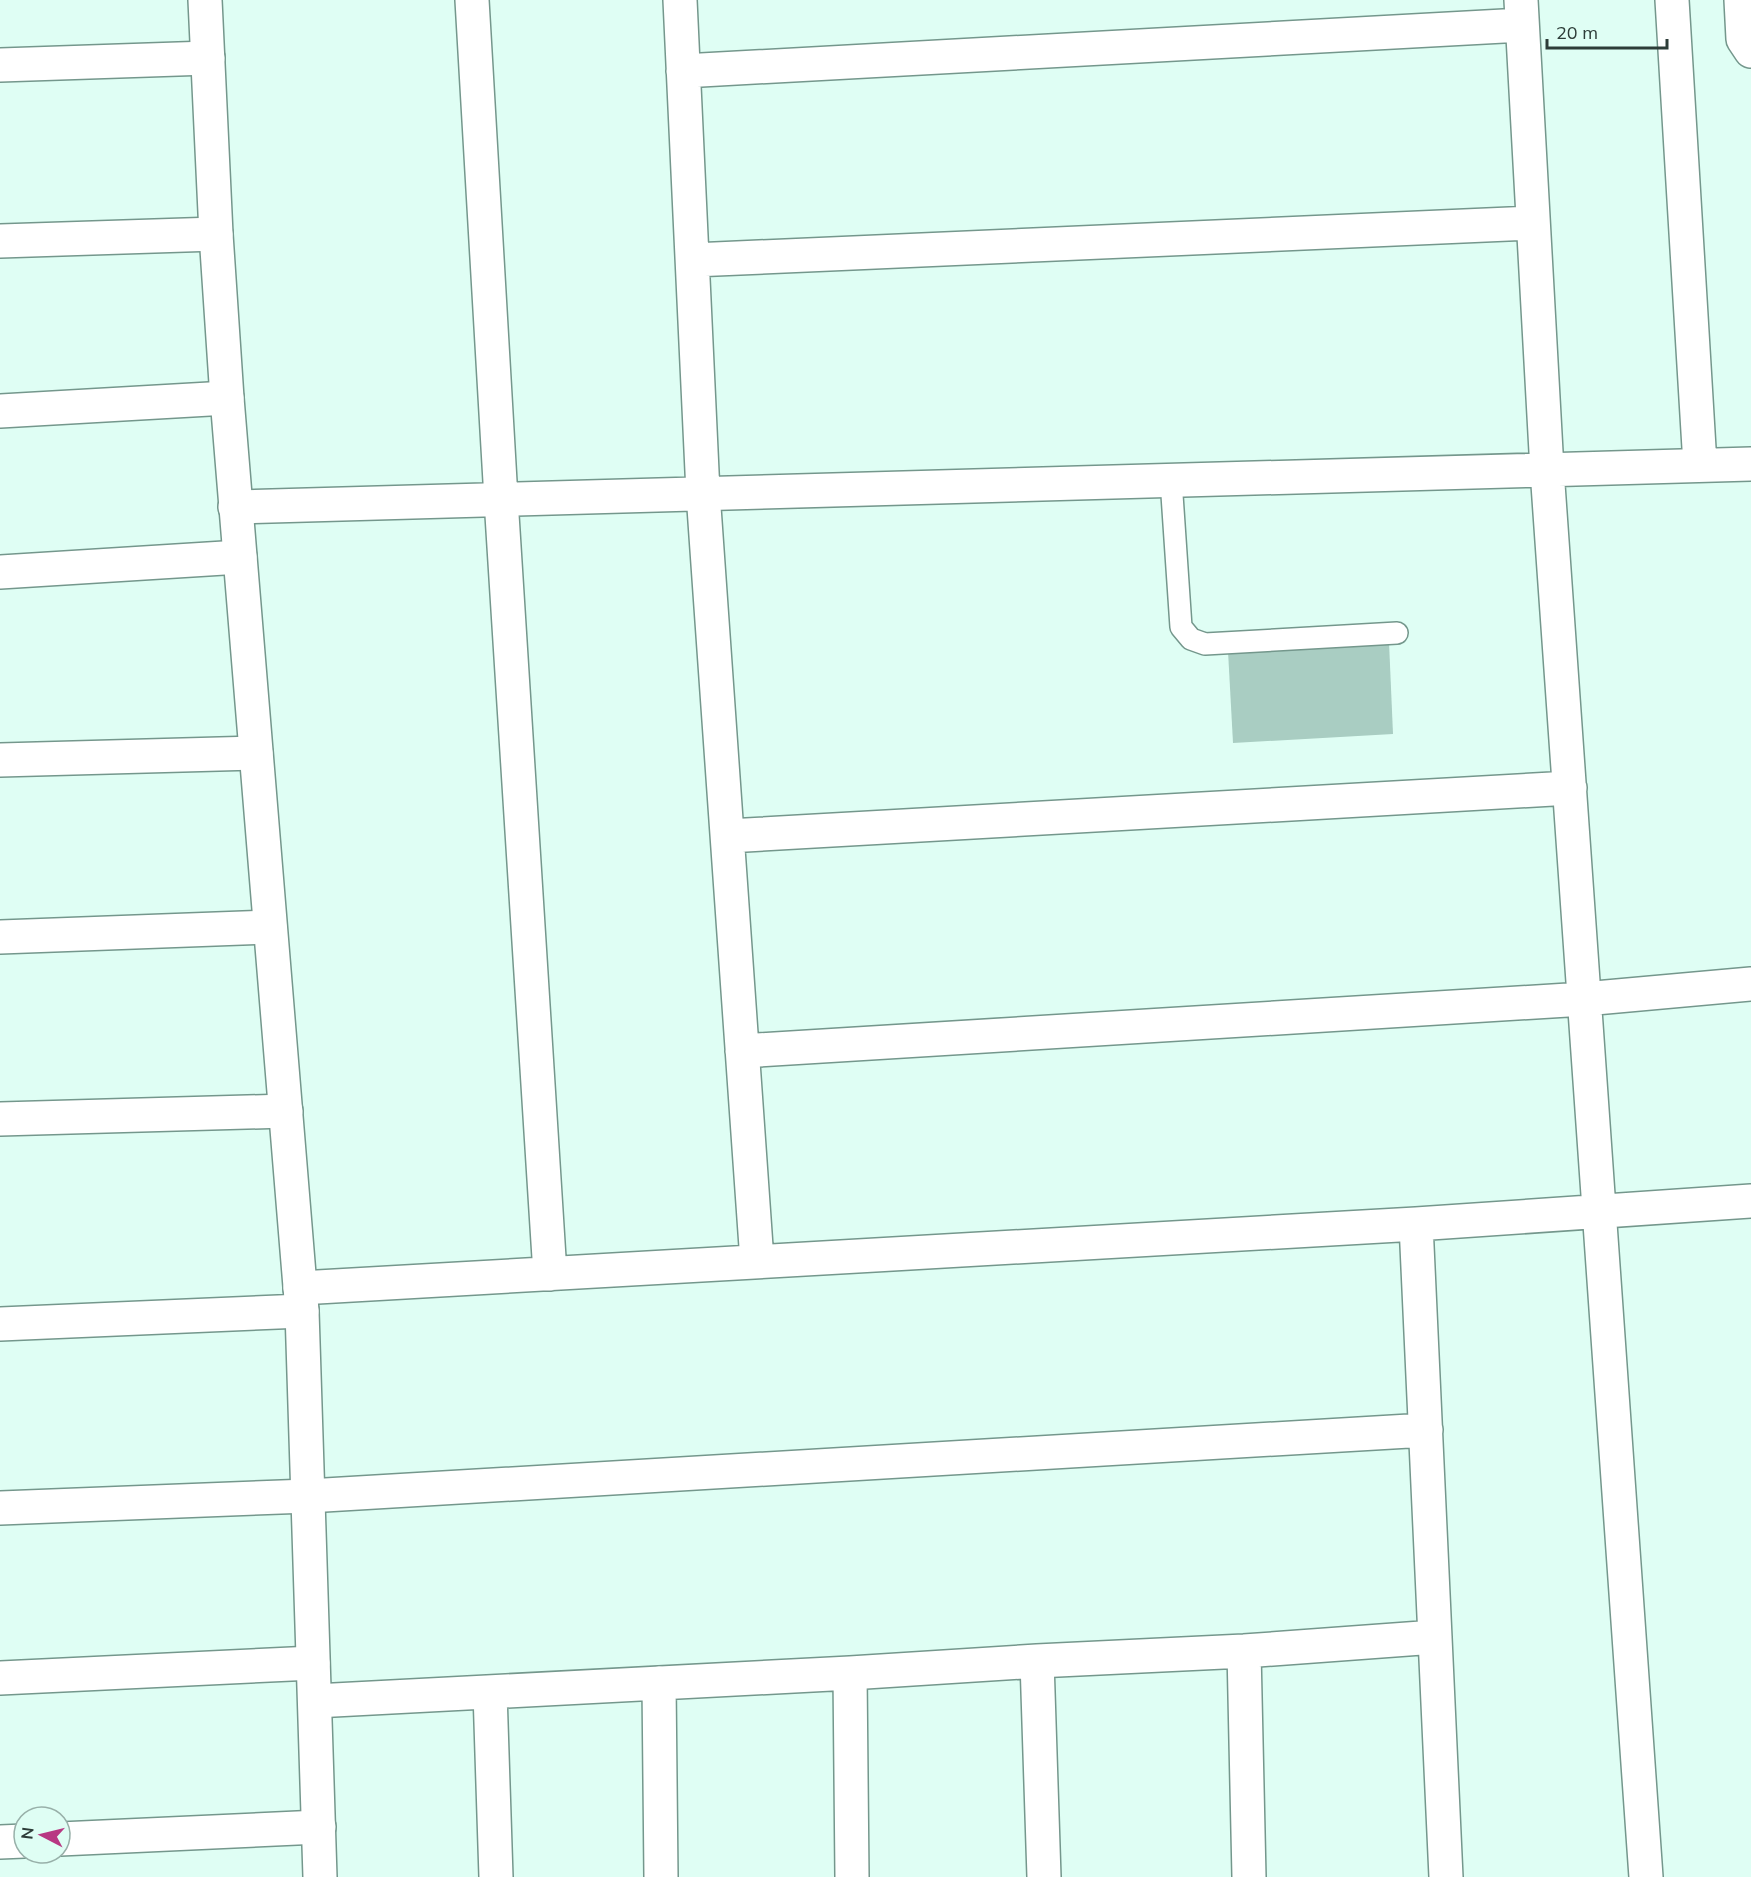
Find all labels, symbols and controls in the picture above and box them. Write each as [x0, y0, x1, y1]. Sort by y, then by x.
scale bar [1547, 12, 1667, 50]
text: 20 m [1556, 21, 1598, 44]
north arrow [12, 1805, 72, 1865]
text: N [16, 1826, 38, 1840]

